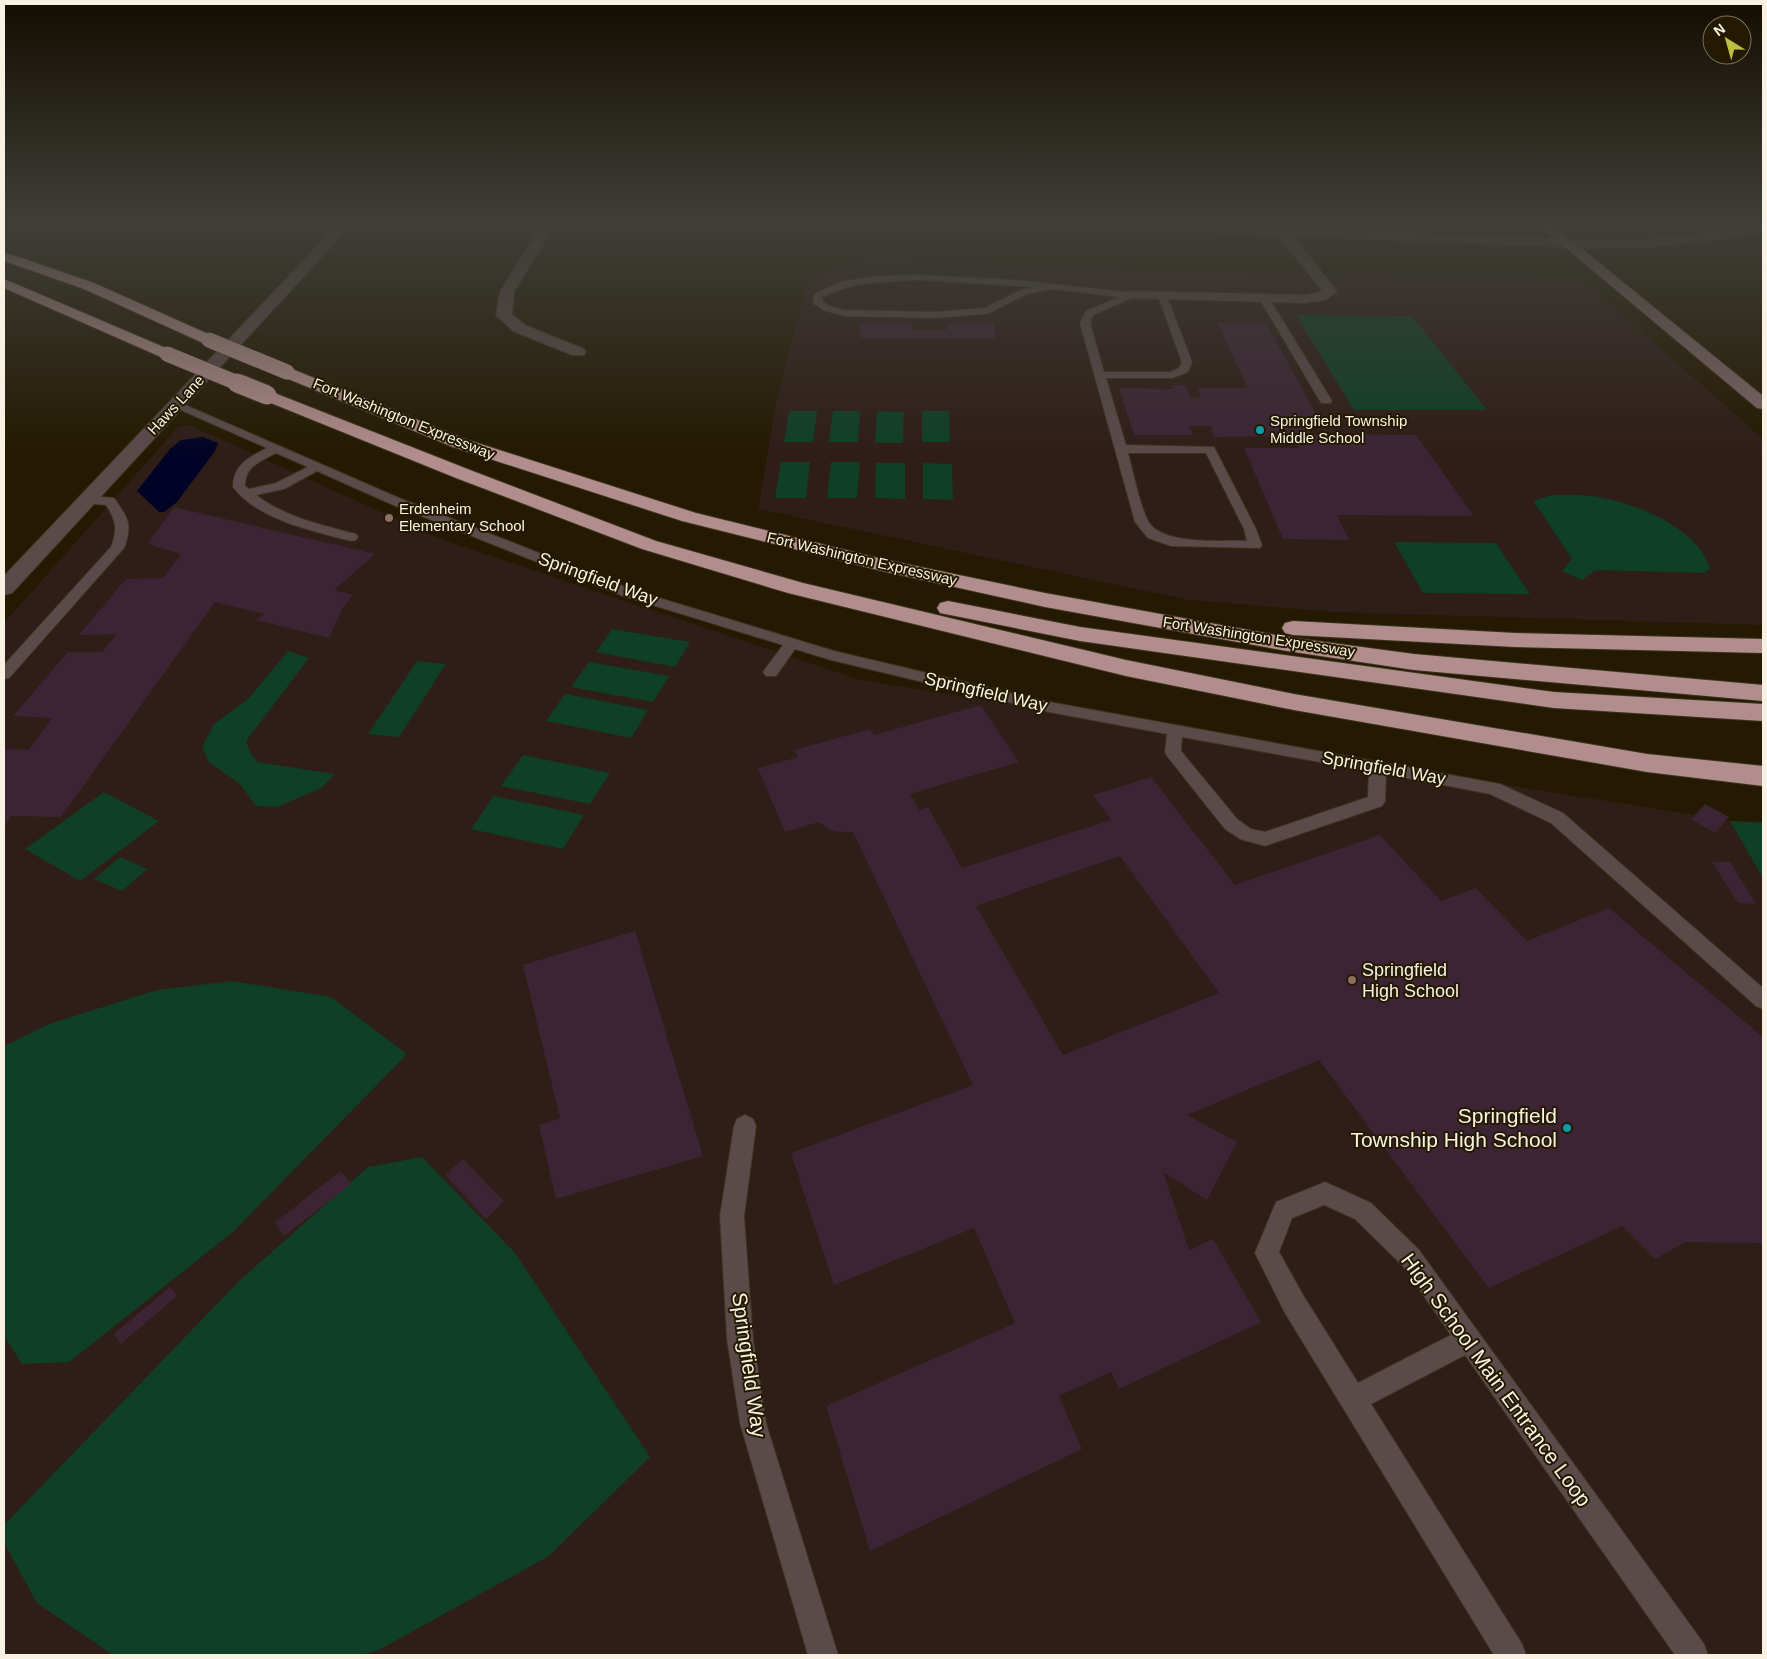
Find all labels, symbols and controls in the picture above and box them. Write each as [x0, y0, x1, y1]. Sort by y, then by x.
north arrow [1702, 15, 1752, 65]
text: N [1710, 20, 1728, 39]
street label: Haws Lane [144, 371, 207, 438]
street label: Fort Washington Expressway [311, 374, 498, 463]
place label: Springfield Township Middle School [1270, 412, 1407, 446]
marker: Springfield Township Middle School [1254, 424, 1266, 436]
place label: Erdenheim Elementary School [399, 500, 525, 534]
marker: Erdenheim Elementary School [383, 512, 395, 524]
street label: Fort Washington Expressway [765, 528, 959, 589]
street label: Springfield Way [536, 548, 660, 610]
street label: Fort Washington Expressway [1162, 613, 1357, 660]
street label: Springfield Way [923, 668, 1049, 716]
street label: Springfield Way [1321, 747, 1447, 789]
place label: Springfield High School [1362, 960, 1459, 1001]
marker: Springfield High School [1346, 974, 1358, 986]
place label: Springfield Township High School [1350, 1104, 1557, 1151]
marker: Springfield Township High School [1561, 1122, 1573, 1134]
street label: High School Main Entrance Loop [1397, 1249, 1596, 1511]
street label: Springfield Way [728, 1291, 771, 1439]

